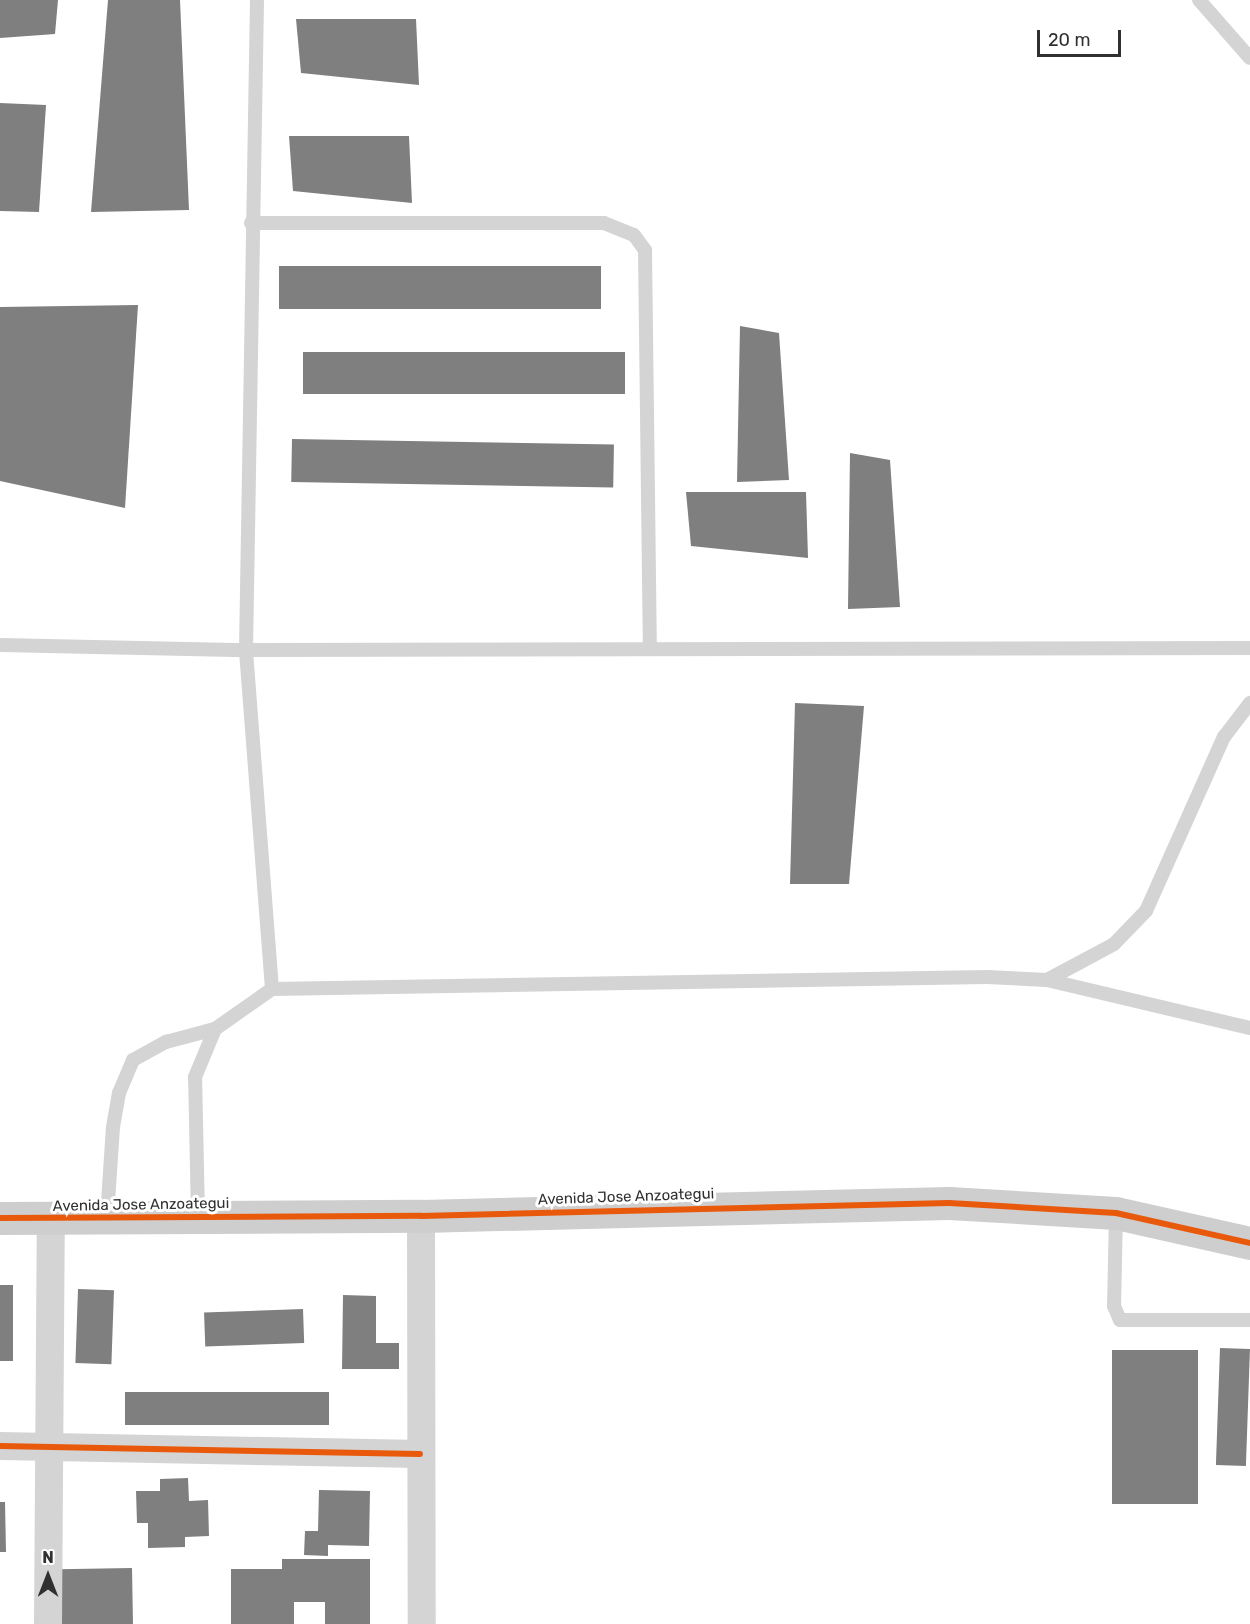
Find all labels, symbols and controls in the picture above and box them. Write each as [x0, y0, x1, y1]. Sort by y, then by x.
scale bar [1040, 18, 1124, 56]
text: 20 m [1048, 29, 1090, 51]
street label: Avenida Jose Anzoategui [537, 1185, 715, 1209]
street label: Avenida Jose Anzoategui [52, 1194, 230, 1216]
north arrow [18, 1546, 78, 1606]
text: N [42, 1548, 54, 1567]

